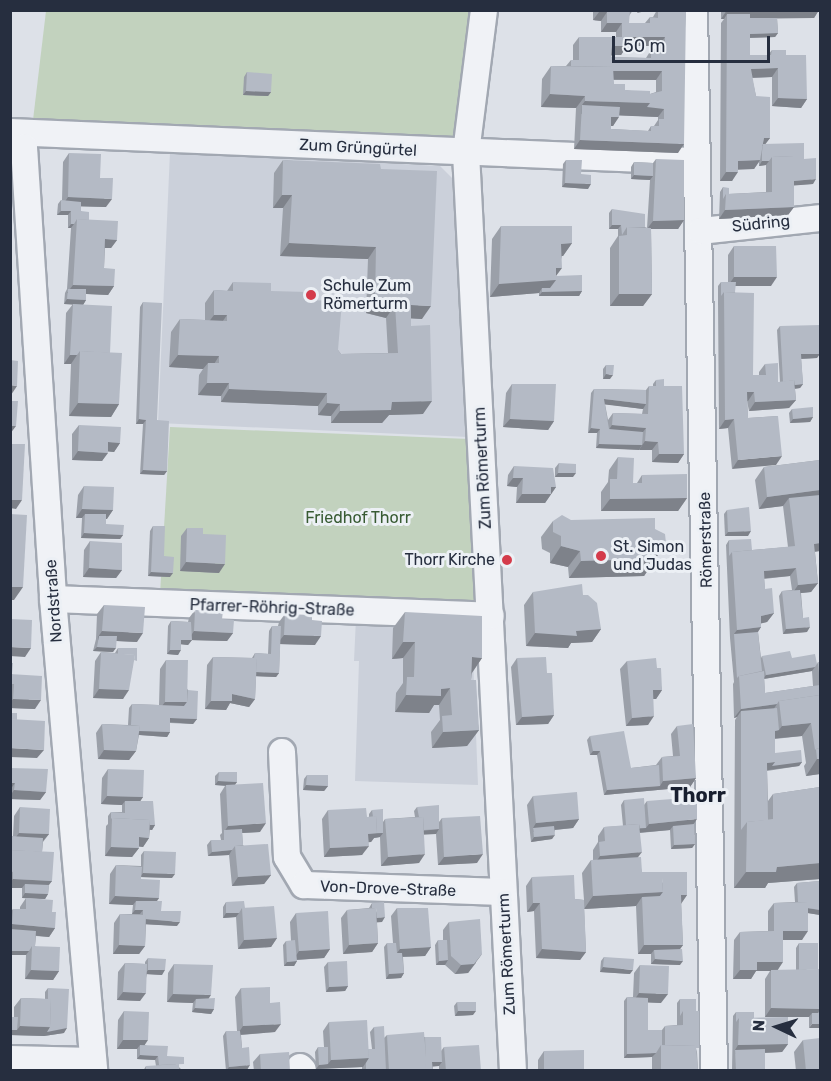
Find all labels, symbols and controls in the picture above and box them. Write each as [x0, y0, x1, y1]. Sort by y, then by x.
scale bar [615, 24, 772, 62]
text: 50 m [623, 35, 666, 57]
street label: Zum Grüngürtel [299, 135, 417, 161]
street label: Südring [731, 211, 791, 237]
place label: Schule Zum Römerturm [323, 276, 411, 314]
marker: Schule Zum Römerturm [304, 288, 318, 302]
street label: Zum Römerturm [470, 407, 496, 529]
street label: Römerstraße [696, 492, 716, 588]
park label: Friedhof Thorr [305, 508, 411, 528]
place label: St. Simon und Judas [613, 537, 692, 575]
marker: St. Simon und Judas [594, 549, 608, 563]
place label: Thorr Kirche [404, 550, 495, 570]
marker: Thorr Kirche [500, 553, 514, 567]
street label: Nordstraße [42, 559, 66, 643]
street label: Pfarrer-Röhrig-Straße [189, 596, 355, 620]
district label: Thorr [670, 783, 726, 807]
street label: Von-Drove-Straße [320, 877, 456, 901]
street label: Zum Römerturm [494, 893, 520, 1015]
north arrow [747, 997, 807, 1057]
text: N [749, 1019, 768, 1032]

